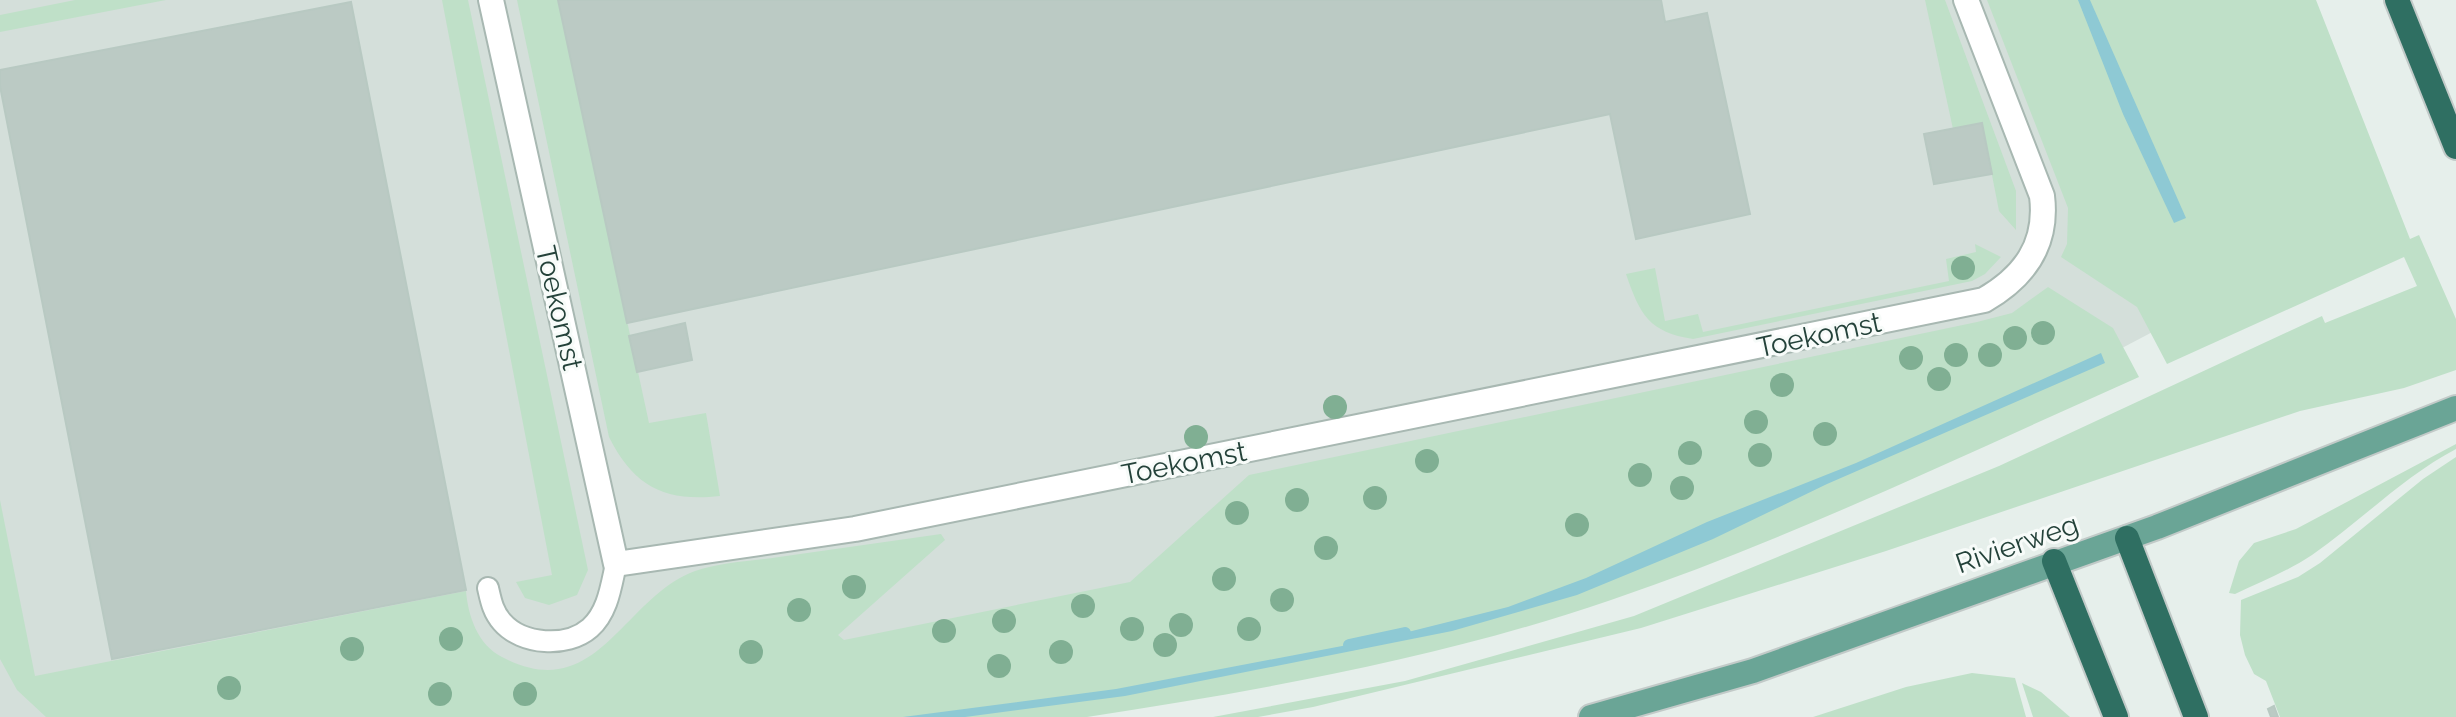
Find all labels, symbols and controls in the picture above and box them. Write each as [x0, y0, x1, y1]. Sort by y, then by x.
street label: Toekomst [529, 243, 589, 374]
street label: Toekomst [1754, 306, 1885, 364]
street label: Toekomst [1119, 435, 1250, 491]
street label: Rivierweg [1951, 508, 2083, 580]

